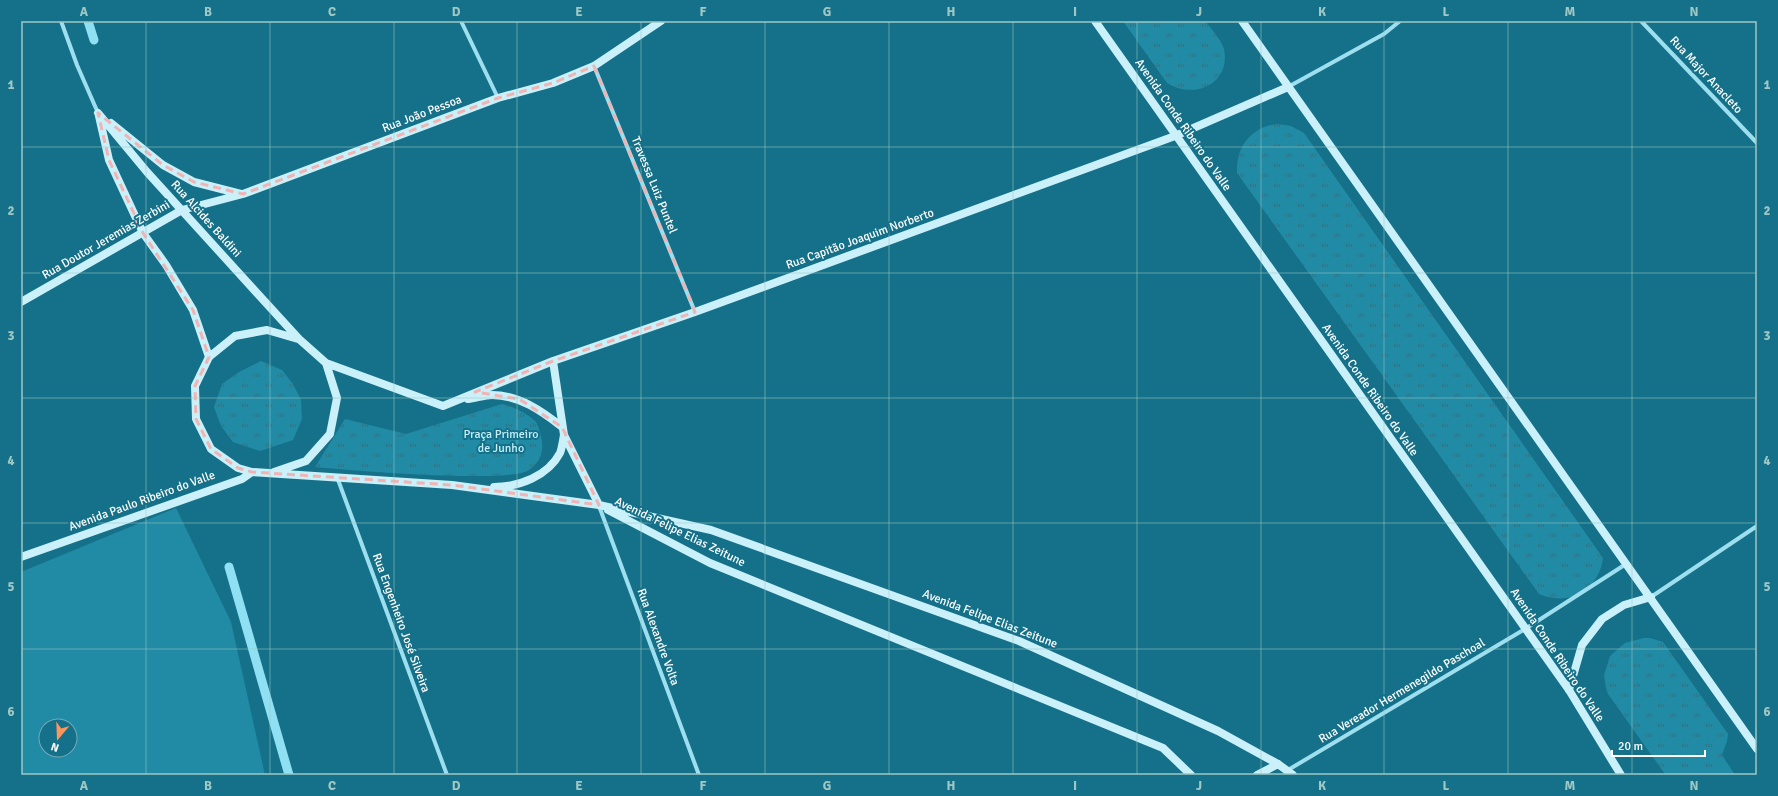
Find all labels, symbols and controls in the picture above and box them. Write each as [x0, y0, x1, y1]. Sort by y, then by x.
text: A [80, 4, 89, 20]
text: B [204, 4, 212, 20]
text: C [328, 4, 336, 20]
text: D [452, 4, 461, 20]
text: E [575, 4, 583, 20]
text: F [700, 4, 707, 20]
text: G [823, 4, 831, 20]
text: H [947, 4, 955, 20]
text: I [1073, 4, 1077, 20]
text: J [1196, 4, 1202, 20]
text: K [1318, 4, 1326, 20]
text: L [1443, 4, 1450, 20]
text: M [1565, 4, 1576, 20]
text: N [1689, 4, 1699, 20]
street label: Rua Major Anacleto [1666, 33, 1746, 117]
street label: Avenida Conde Ribeiro do Valle [1132, 56, 1234, 194]
text: 1 [7, 77, 15, 93]
text: 1 [1763, 77, 1771, 93]
street label: Rua João Pessoa [380, 92, 464, 136]
street label: Travessa Luiz Puntel [628, 134, 680, 236]
street label: Rua Alcides Baldini [168, 177, 244, 261]
street label: Rua Doutor Jeremias Zerbini [40, 197, 172, 283]
text: 2 [7, 203, 15, 219]
text: 2 [1763, 203, 1771, 219]
street label: Rua Capitão Joaquim Norberto [784, 205, 936, 273]
street label: Avenida Conde Ribeiro do Valle [1319, 321, 1421, 459]
text: 3 [7, 328, 15, 344]
text: 3 [1763, 328, 1771, 344]
park label: Praça Primeiro de Junho [463, 427, 539, 456]
text: 4 [7, 453, 15, 469]
text: 4 [1763, 453, 1771, 469]
street label: Avenida Paulo Ribeiro do Valle [67, 468, 217, 534]
street label: Avenida Felipe Elias Zeitune [612, 494, 748, 570]
street label: Rua Engenheiro José Silveira [369, 551, 433, 695]
text: 5 [7, 579, 15, 595]
text: 5 [1763, 579, 1771, 595]
street label: Avenida Conde Ribeiro do Valle [1507, 585, 1607, 725]
street label: Rua Alexandre Volta [633, 586, 683, 688]
street label: Avenida Felipe Elias Zeitune [920, 586, 1060, 652]
street label: Rua Vereador Hermenegildo Paschoal [1316, 635, 1488, 747]
text: 6 [7, 704, 15, 720]
text: 6 [1763, 704, 1771, 720]
north arrow [38, 718, 78, 758]
scale bar [1612, 732, 1705, 758]
text: 20 m [1618, 739, 1643, 754]
text: N [49, 740, 61, 754]
text: A [80, 778, 89, 794]
text: B [204, 778, 212, 794]
text: C [328, 778, 336, 794]
text: D [452, 778, 461, 794]
text: E [575, 778, 583, 794]
text: F [700, 778, 707, 794]
text: G [823, 778, 831, 794]
text: H [947, 778, 955, 794]
text: I [1073, 778, 1077, 794]
text: J [1196, 778, 1202, 794]
text: K [1318, 778, 1326, 794]
text: L [1443, 778, 1450, 794]
text: M [1565, 778, 1576, 794]
text: N [1689, 778, 1699, 794]

